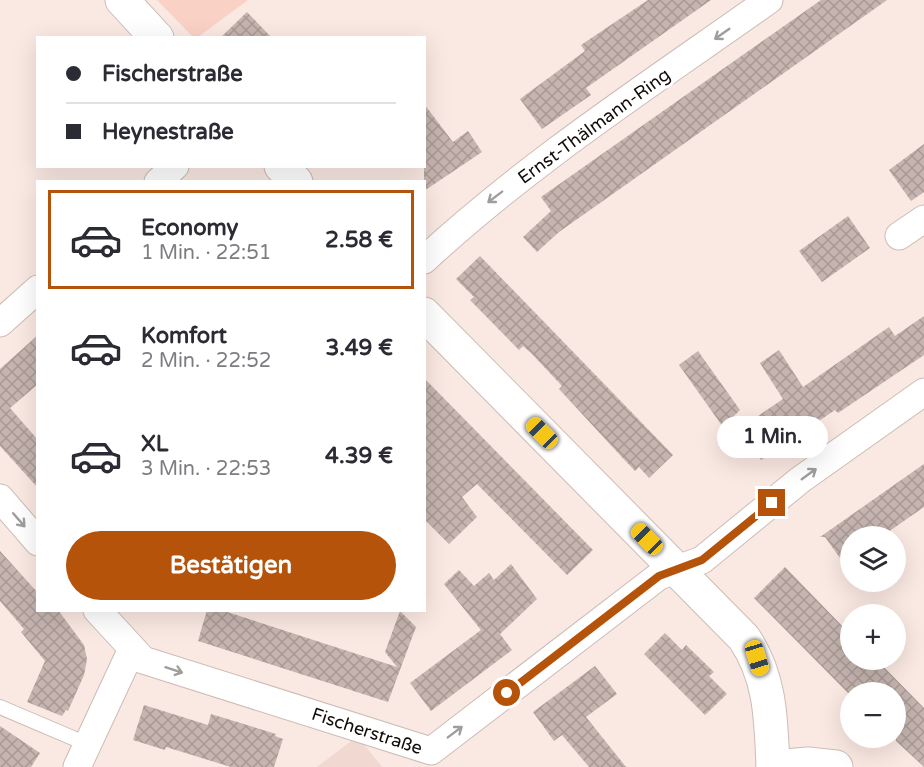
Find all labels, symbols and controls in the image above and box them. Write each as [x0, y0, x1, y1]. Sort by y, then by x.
one-way arrow [714, 28, 730, 40]
text: Fischerstraße [102, 61, 243, 87]
street label: Ernst-Thälmann-Ring [514, 63, 674, 189]
text: Heynestraße [102, 119, 234, 145]
one-way arrow [488, 191, 504, 203]
icon: car [69, 213, 123, 267]
text: Economy [141, 215, 238, 241]
text: 2.58 € [325, 227, 393, 253]
text: 1 Min. · 22:51 [141, 241, 271, 265]
icon: car [69, 321, 123, 375]
text: Komfort [141, 323, 227, 349]
text: 3.49 € [326, 335, 393, 361]
text: 2 Min. · 22:52 [141, 349, 271, 373]
car [523, 414, 561, 452]
callout: 1 Min. [716, 416, 828, 458]
text: 1 Min. [743, 425, 802, 449]
icon: car [69, 429, 123, 483]
text: XL [141, 431, 168, 457]
text: 4.39 € [325, 443, 393, 469]
text: 3 Min. · 22:53 [141, 457, 271, 481]
one-way arrow [800, 468, 817, 480]
route end [758, 489, 785, 516]
one-way arrow [12, 512, 26, 527]
car [628, 520, 666, 558]
map controls [840, 526, 906, 748]
button: layers [840, 526, 906, 592]
button: Bestätigen [66, 531, 396, 600]
button: + [840, 604, 906, 670]
car [743, 638, 771, 678]
one-way arrow [164, 665, 183, 676]
route start [493, 679, 520, 706]
button: − [840, 682, 906, 748]
street label: Fischerstraße [309, 703, 425, 759]
one-way arrow [447, 726, 463, 739]

